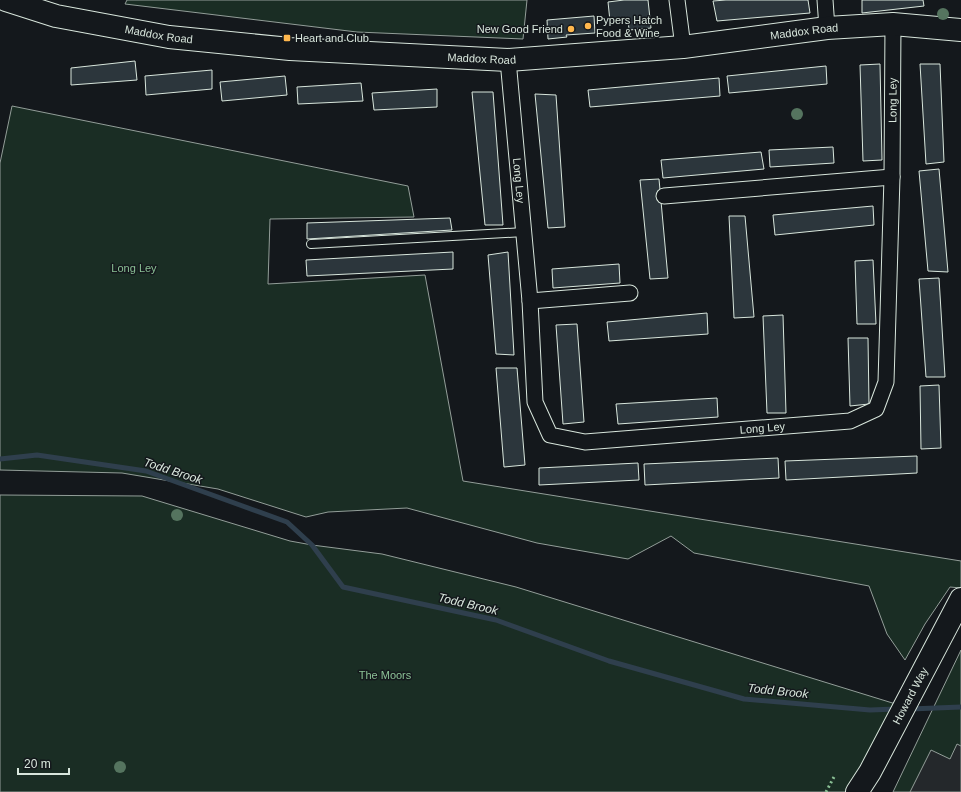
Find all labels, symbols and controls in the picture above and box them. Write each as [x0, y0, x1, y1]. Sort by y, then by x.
place label: Pypers Hatch Food & Wine [596, 14, 662, 39]
marker: Pypers Hatch Food & Wine [583, 21, 593, 31]
street label: Maddox Road [769, 21, 839, 41]
street label: Maddox Road [124, 23, 193, 45]
place label: New Good Friend [477, 23, 563, 35]
marker: New Good Friend [566, 24, 576, 34]
place label: Heart and Club [295, 32, 369, 44]
marker: Heart and Club [282, 33, 292, 43]
street label: Maddox Road [447, 51, 516, 66]
street label: Long Ley [886, 77, 899, 123]
street label: Long Ley [511, 157, 527, 204]
park label: Long Ley [111, 262, 157, 274]
street label: Long Ley [739, 420, 786, 436]
water label: Todd Brook [142, 455, 205, 487]
water label: Todd Brook [437, 590, 500, 618]
street label: Howard Way [890, 665, 930, 726]
park label: The Moors [359, 669, 412, 681]
water label: Todd Brook [747, 681, 810, 701]
scale bar [18, 750, 69, 776]
text: 20 m [24, 757, 51, 771]

